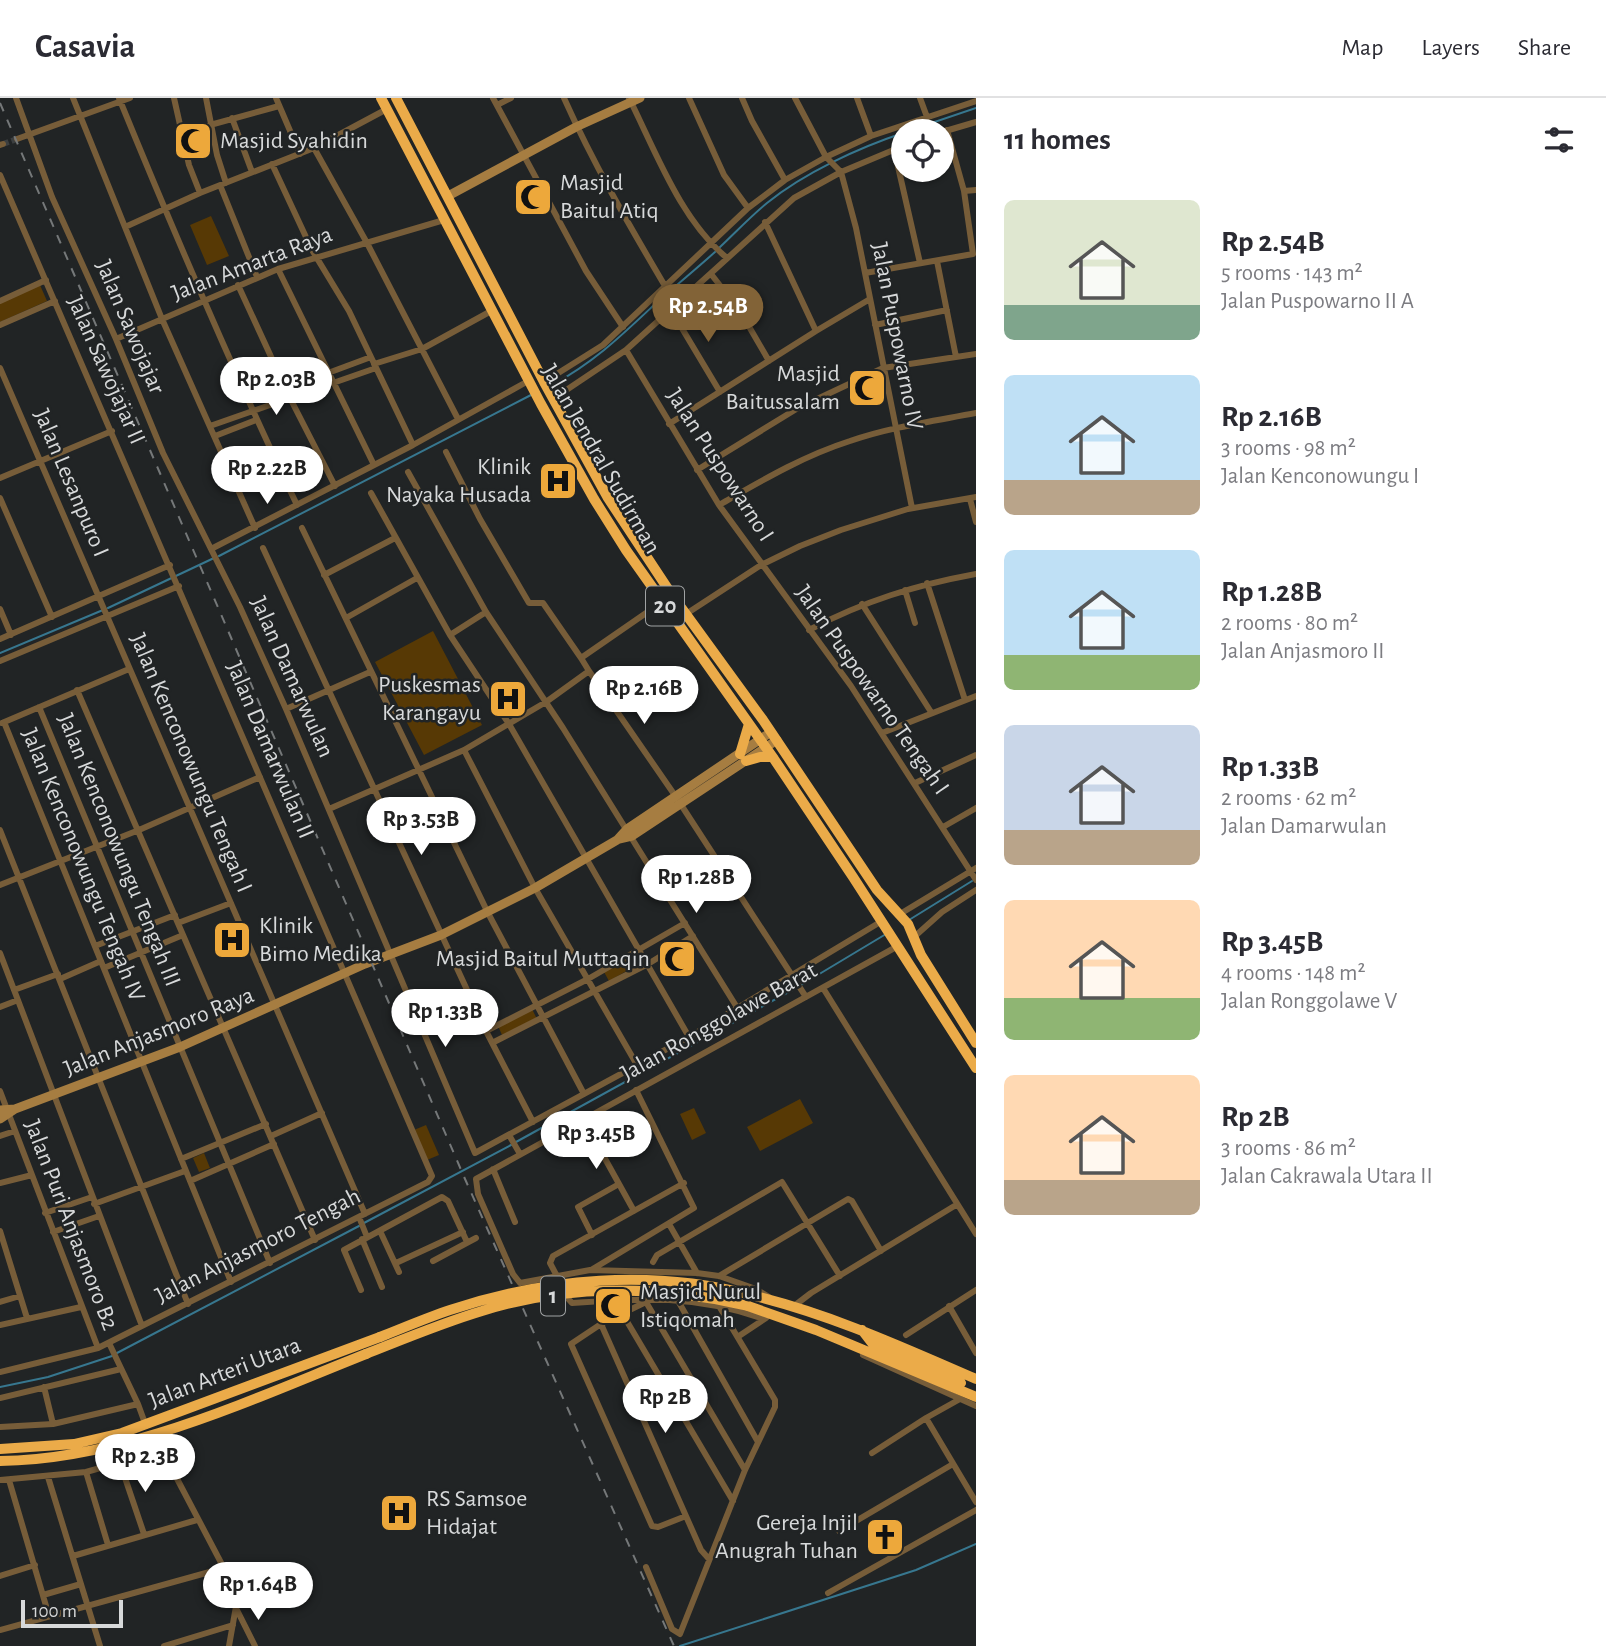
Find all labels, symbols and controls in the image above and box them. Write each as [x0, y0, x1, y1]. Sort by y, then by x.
text: Casavia [35, 31, 135, 64]
text: Map [1341, 36, 1383, 60]
text: Layers [1421, 36, 1480, 60]
text: Share [1518, 36, 1571, 60]
map controls [891, 119, 954, 182]
button: locate [891, 119, 954, 182]
mosque icon: Masjid Syahidin [172, 120, 214, 162]
icon: filters [1540, 121, 1578, 159]
text: 11 homes [1004, 125, 1111, 155]
place label: Masjid Syahidin [220, 129, 368, 153]
place label: Masjid Baitul Atiq [560, 171, 659, 223]
mosque icon: Masjid Baitul Atiq [512, 176, 554, 218]
street label: Jalan Amarta Raya [168, 222, 336, 306]
text: Rp 2.54B [1221, 227, 1325, 257]
icon: home [1060, 228, 1144, 312]
street label: Jalan Puspowarno IV [867, 240, 927, 432]
street label: Jalan Sawojajar [91, 257, 169, 398]
text: 5 rooms · 143 m² [1221, 262, 1363, 285]
pin: Rp 2.54B [636, 285, 780, 344]
text: Jalan Puspowarno II A [1221, 290, 1414, 313]
street label: Jalan Sawojajar II [63, 292, 149, 448]
text: Rp 2.54B [668, 295, 748, 318]
pin: Rp 2.03B [204, 358, 348, 417]
street label: Jalan Jendral Sudirman [537, 360, 665, 558]
place label: Masjid Baitussalam [725, 362, 840, 414]
mosque icon: Masjid Baitussalam [846, 367, 888, 409]
text: Rp 2.03B [236, 368, 316, 391]
street label: Jalan Puspowarno I [662, 384, 778, 546]
text: Rp 2.16B [1221, 402, 1322, 432]
icon: home [1060, 403, 1144, 487]
street label: Jalan Lesanpuro I [29, 406, 113, 560]
text: 3 rooms · 98 m² [1221, 437, 1356, 460]
pin: Rp 2.22B [195, 446, 339, 506]
place label: Klinik Nayaka Husada [386, 455, 531, 507]
text: Rp 2.22B [227, 457, 307, 480]
hospital icon: Klinik Nayaka Husada [537, 460, 579, 502]
text: Jalan Kenconowungu I [1221, 465, 1419, 488]
text: Rp 1.28B [1221, 577, 1322, 607]
icon: home [1060, 578, 1144, 662]
street label: Jalan Puspowarno Tengah I [791, 581, 953, 799]
road number: 20 [646, 586, 684, 626]
street label: Jalan Damarwulan [246, 593, 338, 761]
text: 2 rooms · 80 m² [1221, 612, 1358, 635]
street label: Jalan Kenconowungu Tengah I [125, 630, 257, 896]
text: Jalan Anjasmoro II [1221, 640, 1384, 663]
street label: Jalan Damarwulan II [222, 658, 318, 842]
pin: Rp 2.16B [572, 666, 716, 726]
place label: Puskesmas Karangayu [378, 673, 481, 725]
text: Rp 2.16B [605, 677, 683, 700]
hospital icon: Puskesmas Karangayu [487, 678, 529, 720]
street label: Jalan Kenconowungu Tengah III [53, 710, 185, 990]
street label: Jalan Kenconowungu Tengah IV [17, 725, 149, 1005]
text: Rp 1.33B [1221, 752, 1319, 782]
icon: home [1060, 753, 1144, 837]
text: 2 rooms · 62 m² [1221, 787, 1356, 810]
pin: Rp 3.53B [349, 798, 493, 857]
text: Rp 3.53B [383, 808, 459, 831]
text: Jalan Damarwulan [1221, 815, 1387, 838]
pin: Rp 1.28B [624, 856, 768, 915]
text: Rp 1.28B [657, 866, 735, 889]
place label: Klinik Bimo Medika [259, 914, 382, 966]
hospital icon: Klinik Bimo Medika [211, 919, 253, 961]
text: Rp 3.45B [1221, 927, 1323, 957]
icon: home [1060, 928, 1144, 1012]
mosque icon: Masjid Baitul Muttaqin [656, 938, 698, 980]
place label: Masjid Baitul Muttaqin [436, 947, 650, 971]
street label: Jalan Ronggolawe Barat [617, 958, 821, 1086]
text: 4 rooms · 148 m² [1221, 962, 1366, 985]
street label: Jalan Anjasmoro Raya [61, 983, 257, 1081]
pin: Rp 1.33B [373, 990, 517, 1049]
text: Jalan Ronggolawe V [1221, 990, 1397, 1013]
text: Rp 1.33B [407, 1000, 483, 1023]
text: Rp 2B [1221, 1102, 1290, 1132]
icon: home [1060, 1103, 1144, 1187]
pin: Rp 3.45B [524, 1112, 668, 1171]
street label: Jalan Puri Anjasmoro B2 [20, 1117, 122, 1334]
text: Rp 3.45B [557, 1122, 635, 1145]
text: 3 rooms · 86 m² [1221, 1137, 1356, 1160]
text: Jalan Cakrawala Utara II [1221, 1165, 1433, 1188]
street label: Jalan Anjasmoro Tengah [152, 1184, 364, 1308]
road number: 1 [541, 1276, 565, 1316]
place label: Masjid Nurul Istiqomah [640, 1280, 761, 1332]
mosque icon: Masjid Nurul Istiqomah [592, 1285, 634, 1327]
street label: Jalan Arteri Utara [146, 1333, 304, 1413]
pin: Rp 2B [616, 1376, 714, 1435]
text: Rp 2B [639, 1386, 691, 1409]
pin: Rp 2.3B [80, 1434, 210, 1494]
text: Rp 2.3B [111, 1445, 179, 1468]
place label: RS Samsoe Hidajat [426, 1487, 527, 1539]
hospital icon: RS Samsoe Hidajat [378, 1492, 420, 1534]
place label: Gereja Injil Anugrah Tuhan [715, 1511, 858, 1563]
church icon: Gereja Injil Anugrah Tuhan [864, 1516, 906, 1558]
pin: Rp 1.64B [186, 1562, 330, 1622]
text: Rp 1.64B [219, 1573, 297, 1596]
scale bar [21, 1597, 122, 1629]
text: 100 m [32, 1602, 77, 1621]

